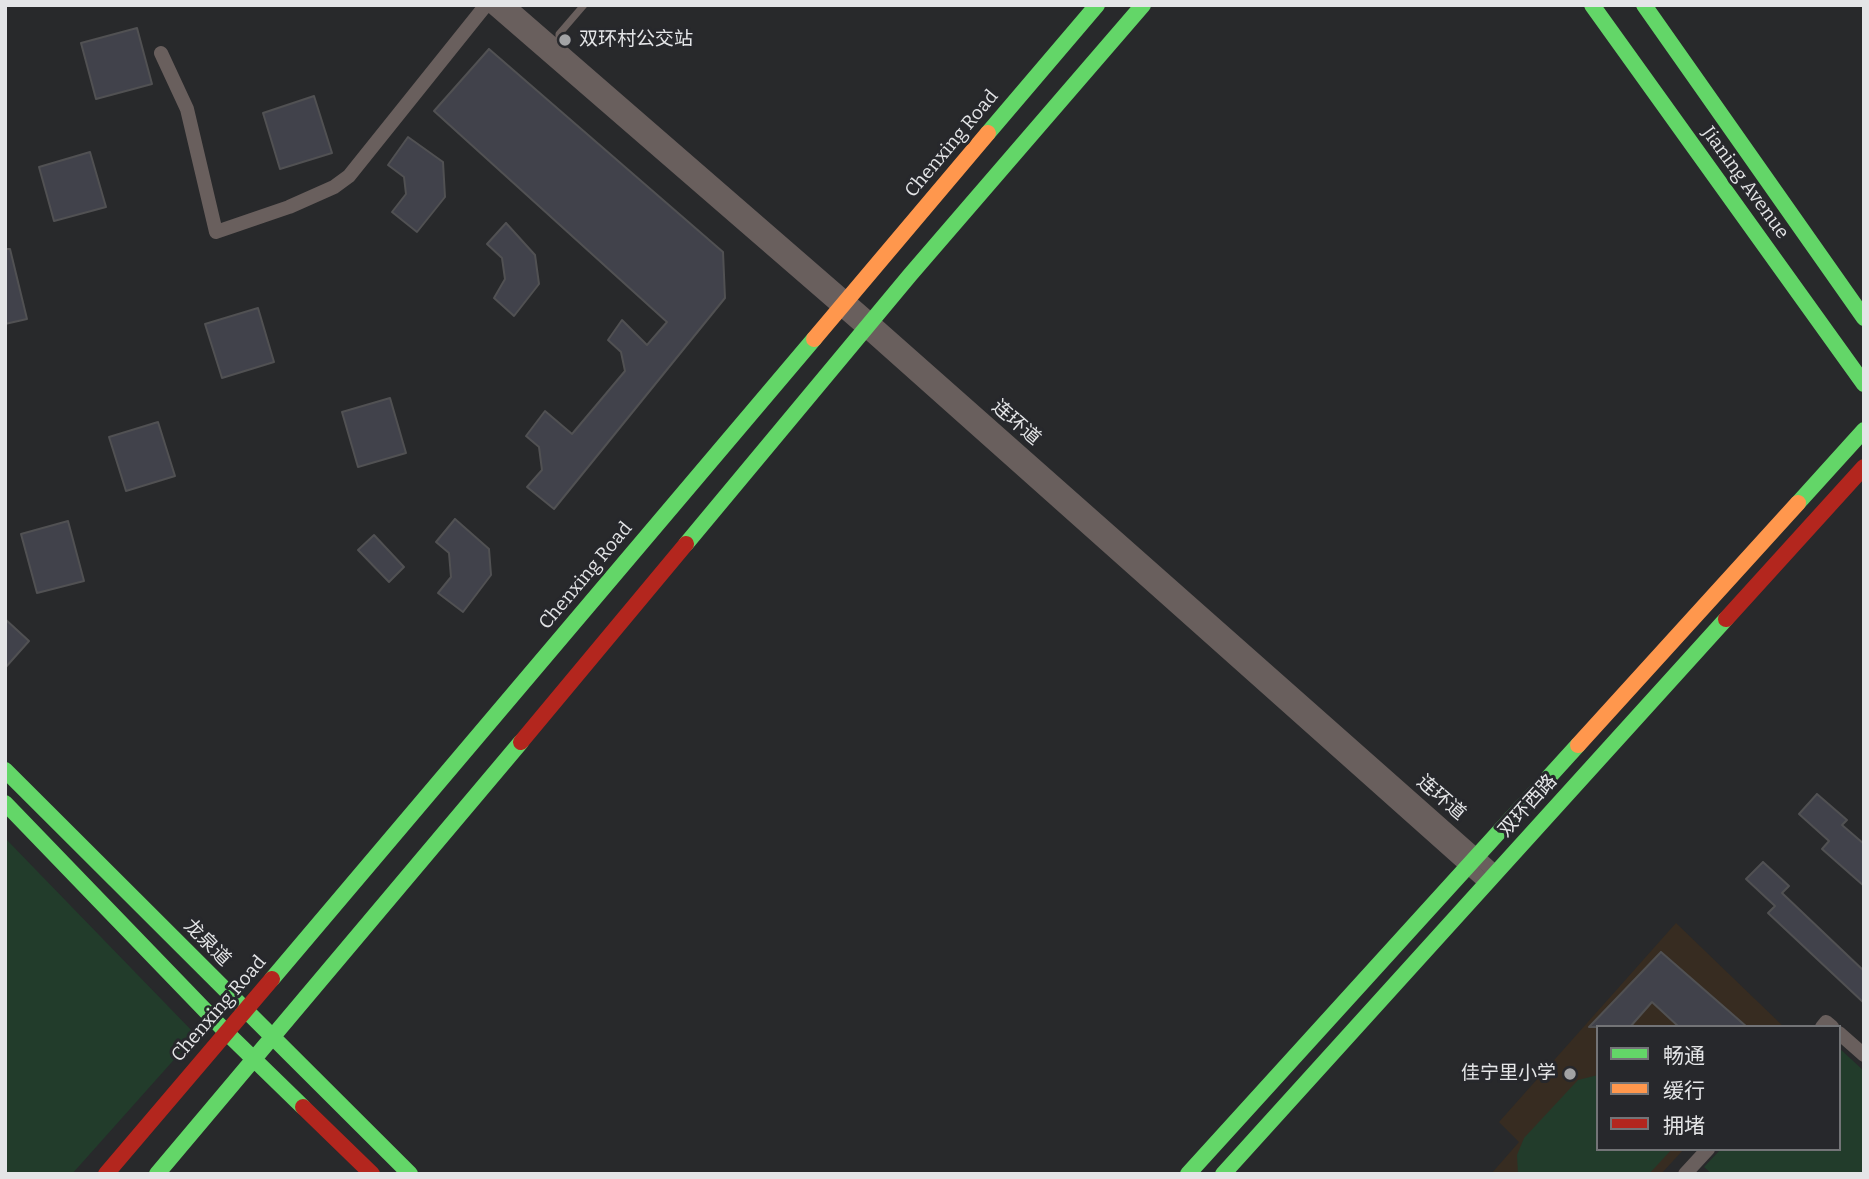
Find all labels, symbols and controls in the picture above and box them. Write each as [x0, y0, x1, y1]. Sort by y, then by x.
place label: 双环村公交站 [579, 29, 693, 51]
marker: 双环村公交站 [557, 32, 573, 48]
street label: Chenxing Road [901, 86, 1003, 202]
street label: Jianing Avenue [1697, 122, 1793, 244]
street label: 连环道 [987, 396, 1045, 450]
street label: Chenxing Road [535, 518, 637, 634]
street label: 双环西路 [1494, 770, 1562, 842]
street label: 连环道 [1412, 771, 1470, 825]
street label: 龙泉道 [179, 915, 235, 971]
street label: Chenxing Road [167, 951, 271, 1067]
legend [1596, 1025, 1841, 1151]
text: 畅通 [1663, 1043, 1705, 1069]
place label: 佳宁里小学 [1461, 1063, 1556, 1085]
marker: 佳宁里小学 [1562, 1066, 1578, 1082]
text: 缓行 [1663, 1078, 1705, 1104]
text: 拥堵 [1663, 1113, 1705, 1139]

